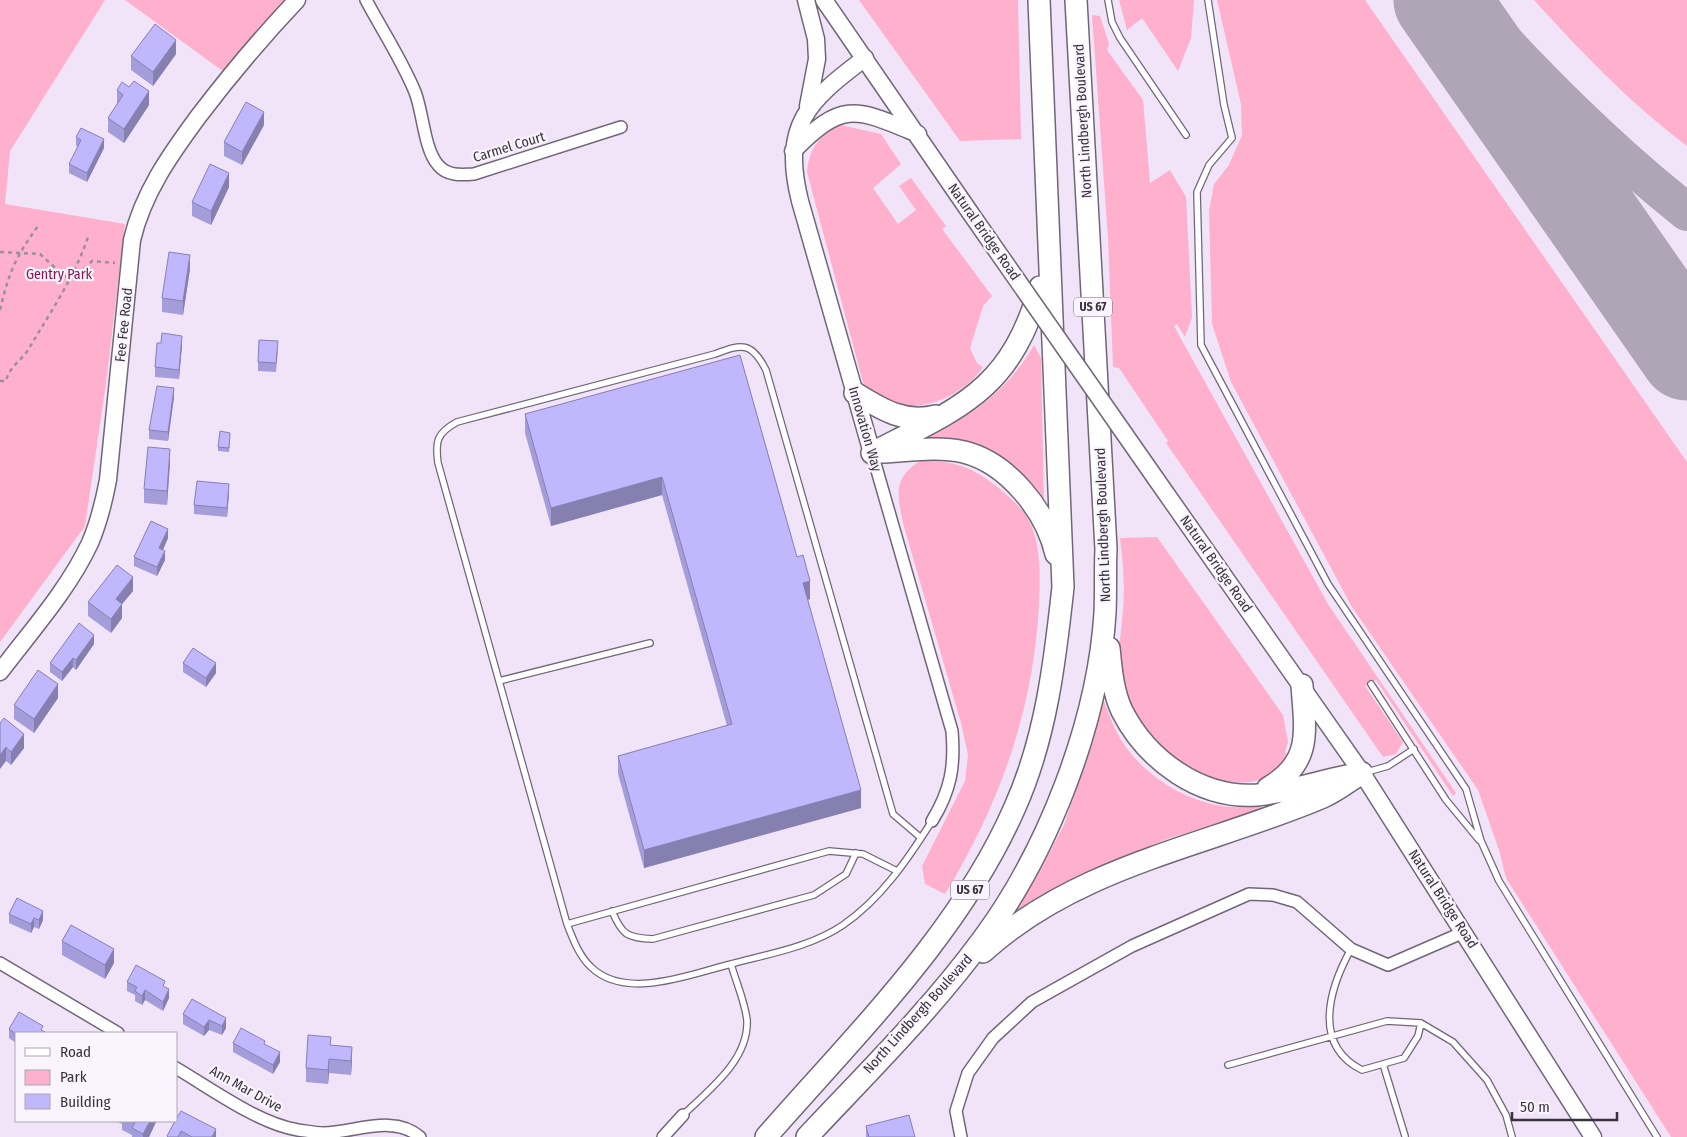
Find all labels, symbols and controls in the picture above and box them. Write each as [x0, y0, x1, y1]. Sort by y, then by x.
street label: North Lindbergh Boulevard [1070, 43, 1096, 199]
street label: Carmel Court [471, 128, 547, 166]
street label: Natural Bridge Road [944, 180, 1024, 284]
park label: Gentry Park [26, 266, 93, 283]
street label: Fee Fee Road [112, 287, 136, 363]
road number: US 67 [1074, 298, 1112, 316]
street label: Innovation Way [845, 384, 885, 474]
street label: North Lindbergh Boulevard [1092, 447, 1114, 603]
street label: Natural Bridge Road [1176, 512, 1256, 616]
street label: Natural Bridge Road [1405, 846, 1481, 952]
road number: US 67 [951, 880, 989, 900]
street label: North Lindbergh Boulevard [860, 951, 976, 1077]
legend [15, 1032, 178, 1122]
text: Road [60, 1043, 91, 1061]
street label: Ann Mar Drive [207, 1062, 285, 1116]
text: Park [60, 1068, 87, 1086]
scale bar [1512, 1090, 1617, 1122]
text: Building [60, 1093, 111, 1111]
text: 50 m [1520, 1098, 1550, 1116]

